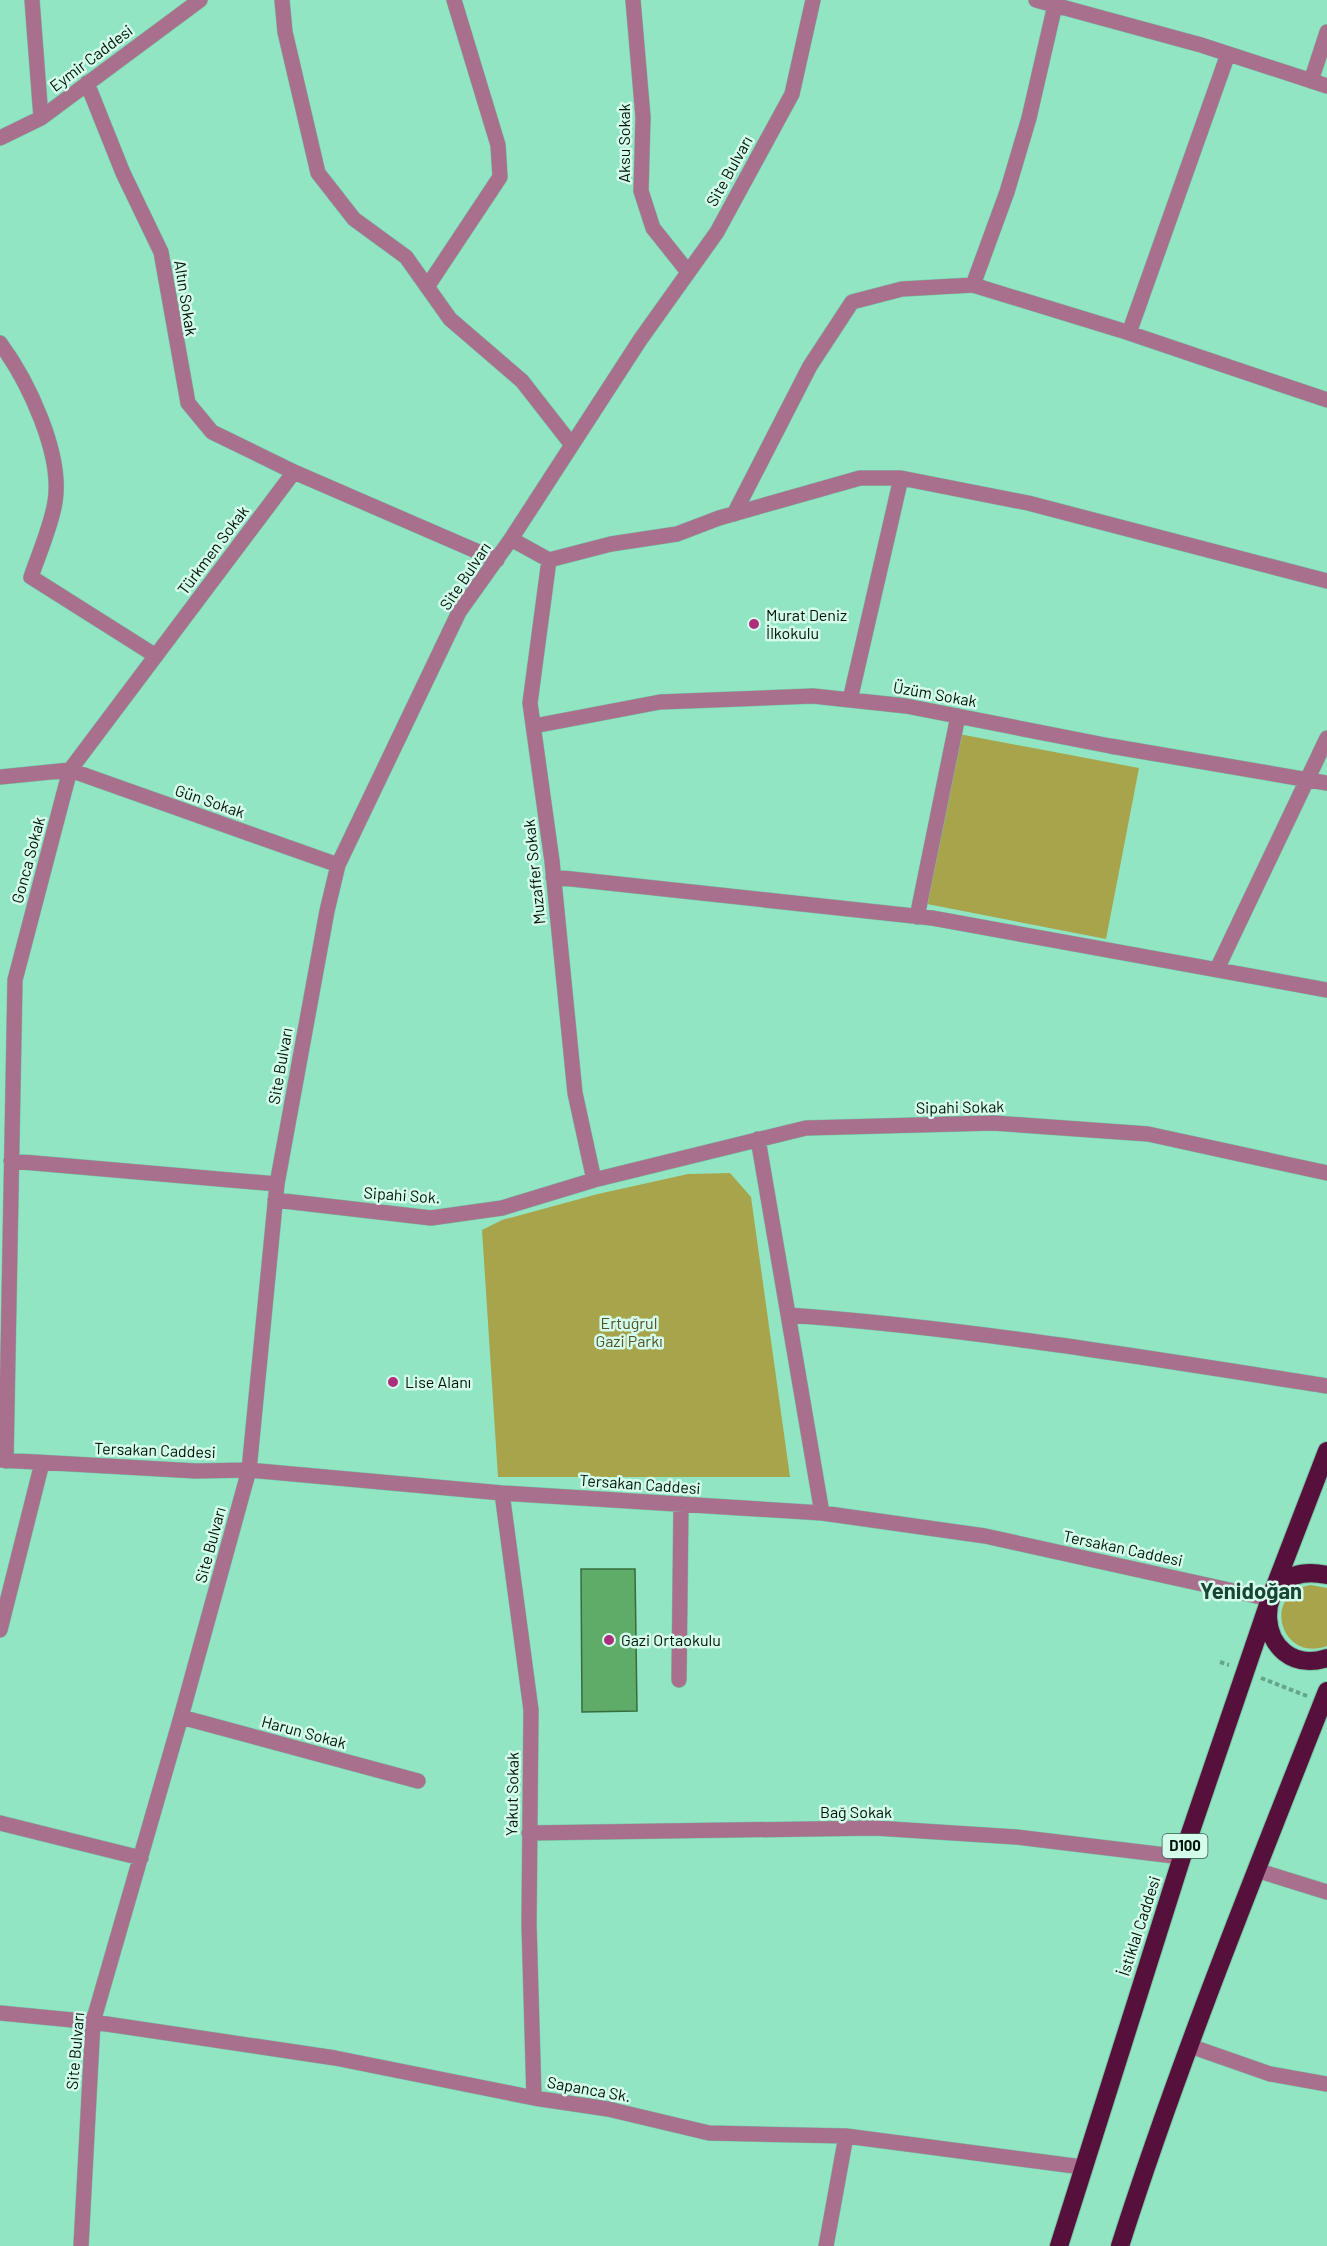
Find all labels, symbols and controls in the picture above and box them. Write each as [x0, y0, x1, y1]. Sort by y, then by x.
street label: Eymir Caddesi [46, 20, 136, 95]
street label: Aksu Sokak [614, 103, 633, 183]
street label: Site Bulvarı [701, 132, 756, 209]
street label: Altın Sokak [171, 259, 202, 337]
street label: Türkmen Sokak [173, 501, 252, 598]
street label: Site Bulvarı [435, 538, 494, 613]
place label: Murat Deniz İlkokulu [766, 605, 847, 642]
marker: Murat Deniz İlkokulu [747, 617, 761, 631]
street label: Üzüm Sokak [892, 677, 978, 710]
street label: Gün Sokak [173, 780, 247, 821]
street label: Gonca Sokak [7, 814, 48, 905]
street label: Muzaffer Sokak [519, 819, 548, 926]
street label: Site Bulvarı [263, 1026, 296, 1106]
street label: Sipahi Sokak [916, 1096, 1004, 1117]
street label: Sipahi Sok. [363, 1182, 441, 1207]
park label: Ertuğrul Gazi Parkı [595, 1313, 663, 1350]
place label: Lise Alanı [405, 1372, 471, 1391]
marker: Lise Alanı [386, 1375, 400, 1389]
street label: Tersakan Caddesi [94, 1438, 216, 1461]
street label: Tersakan Caddesi [579, 1470, 701, 1497]
street label: Site Bulvarı [190, 1505, 229, 1585]
street label: Tersakan Caddesi [1062, 1526, 1184, 1569]
district label: Yenidoğan [1200, 1577, 1302, 1603]
place label: Gazi Ortaokulu [621, 1630, 721, 1649]
marker: Gazi Ortaokulu [602, 1633, 616, 1647]
street label: Harun Sokak [260, 1711, 349, 1752]
street label: Yakut Sokak [501, 1752, 522, 1836]
street label: Bağ Sokak [820, 1802, 892, 1821]
road number: D100 [1162, 1834, 1208, 1858]
street label: İstiklal Caddesi [1113, 1874, 1164, 1978]
street label: Site Bulvarı [62, 2011, 87, 2090]
street label: Sapanca Sk. [546, 2072, 632, 2105]

